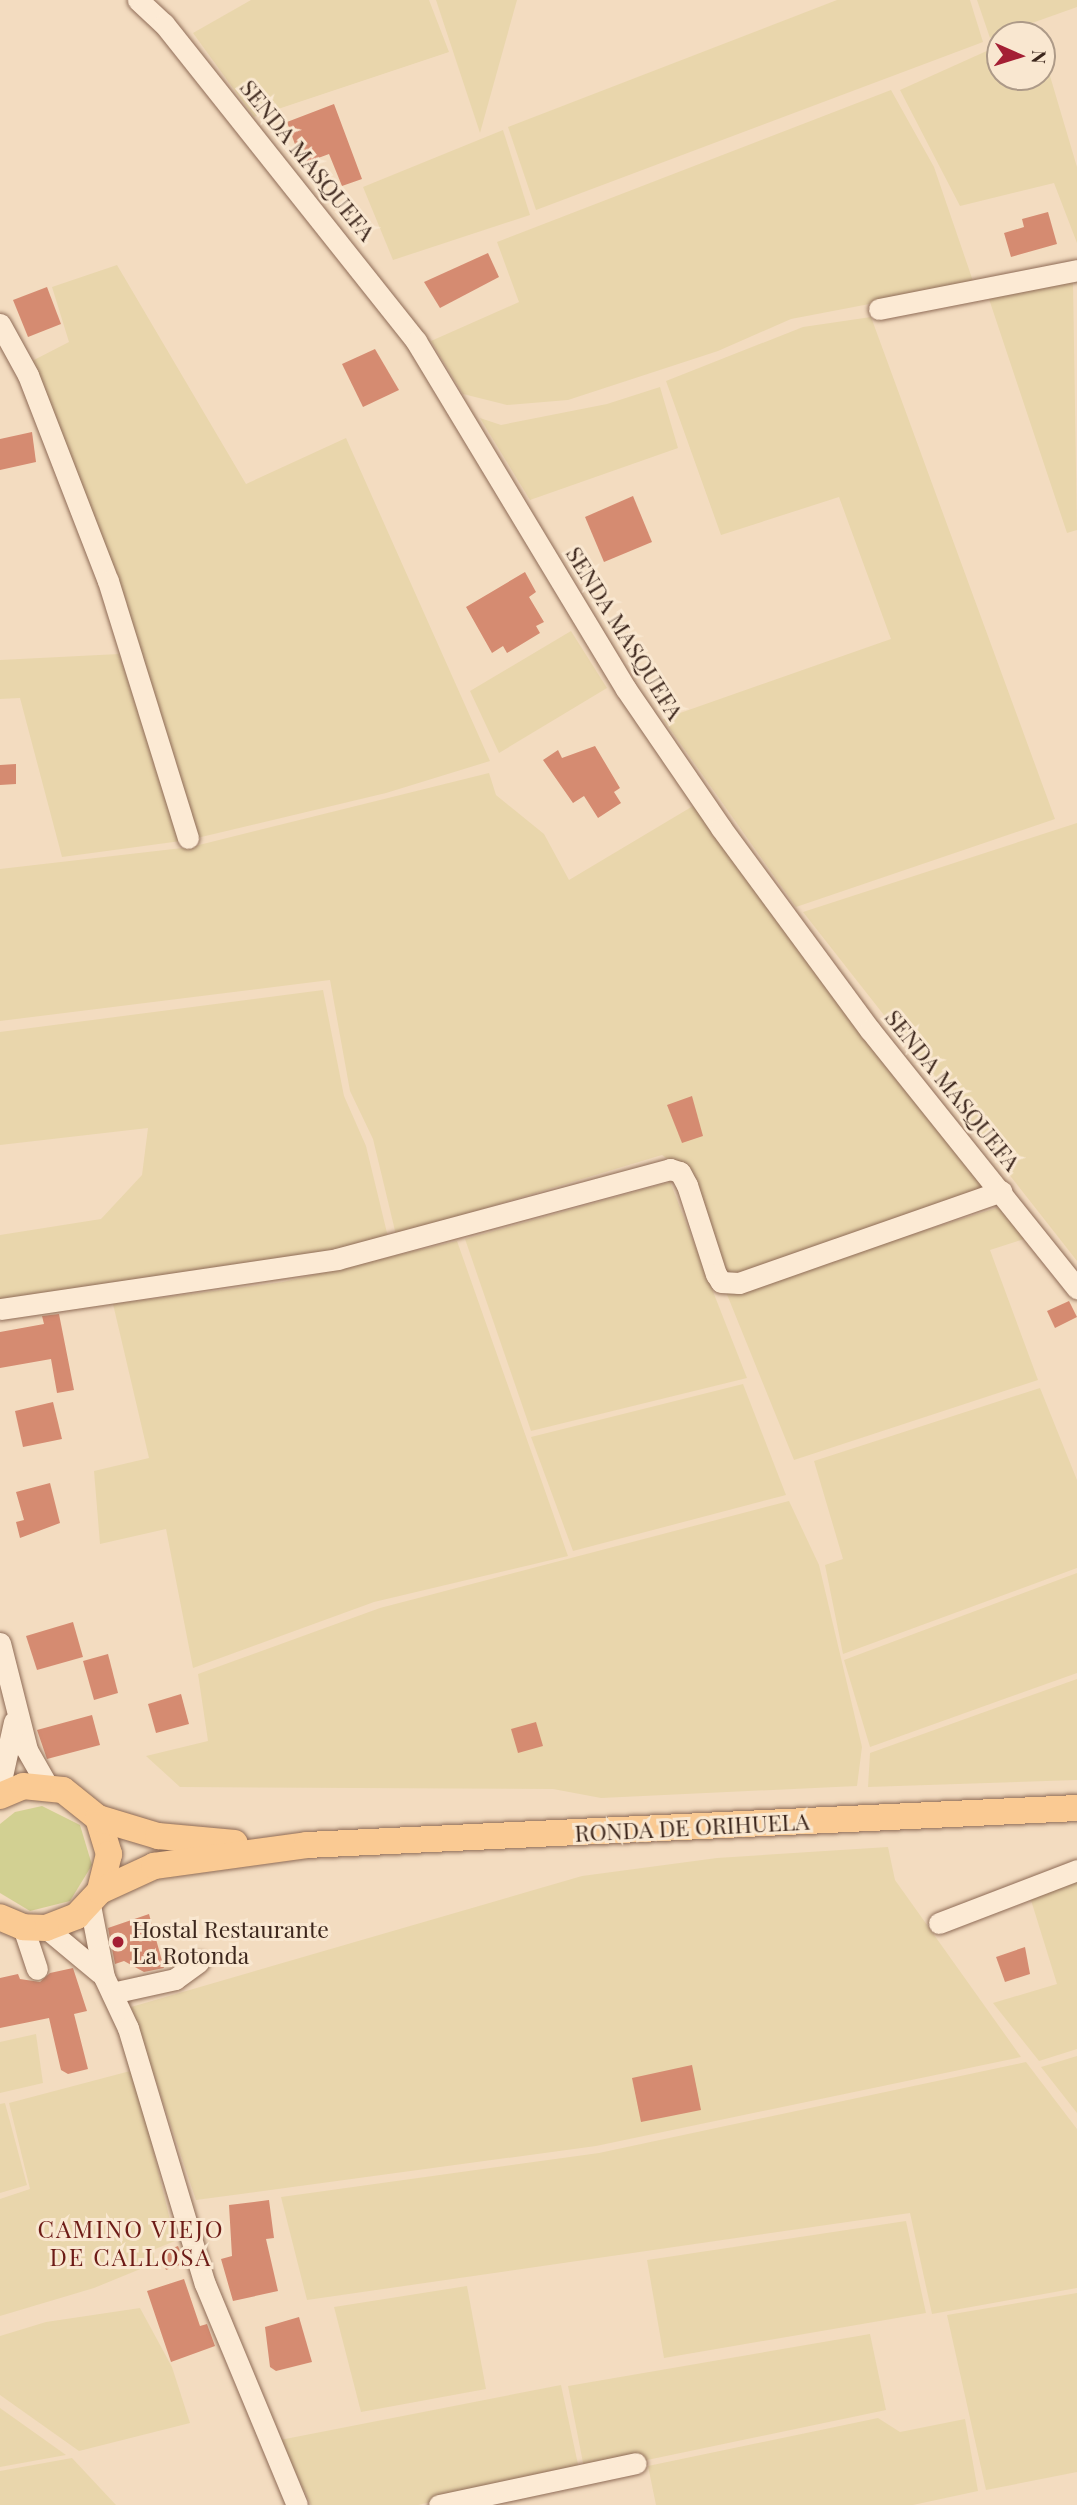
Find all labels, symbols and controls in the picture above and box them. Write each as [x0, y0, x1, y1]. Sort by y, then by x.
north arrow [986, 21, 1056, 91]
text: N [1027, 49, 1053, 65]
street label: SENDA MASQUEFA [235, 74, 381, 246]
street label: SENDA MASQUEFA [561, 541, 689, 725]
street label: SENDA MASQUEFA [880, 1004, 1026, 1176]
street label: RONDA DE ORIHUELA [574, 1807, 810, 1847]
place label: Hostal Restaurante La Rotonda [132, 1915, 329, 1969]
marker: Hostal Restaurante La Rotonda [110, 1934, 126, 1950]
district label: CAMINO VIEJO DE CALLOSA [38, 2215, 224, 2271]

